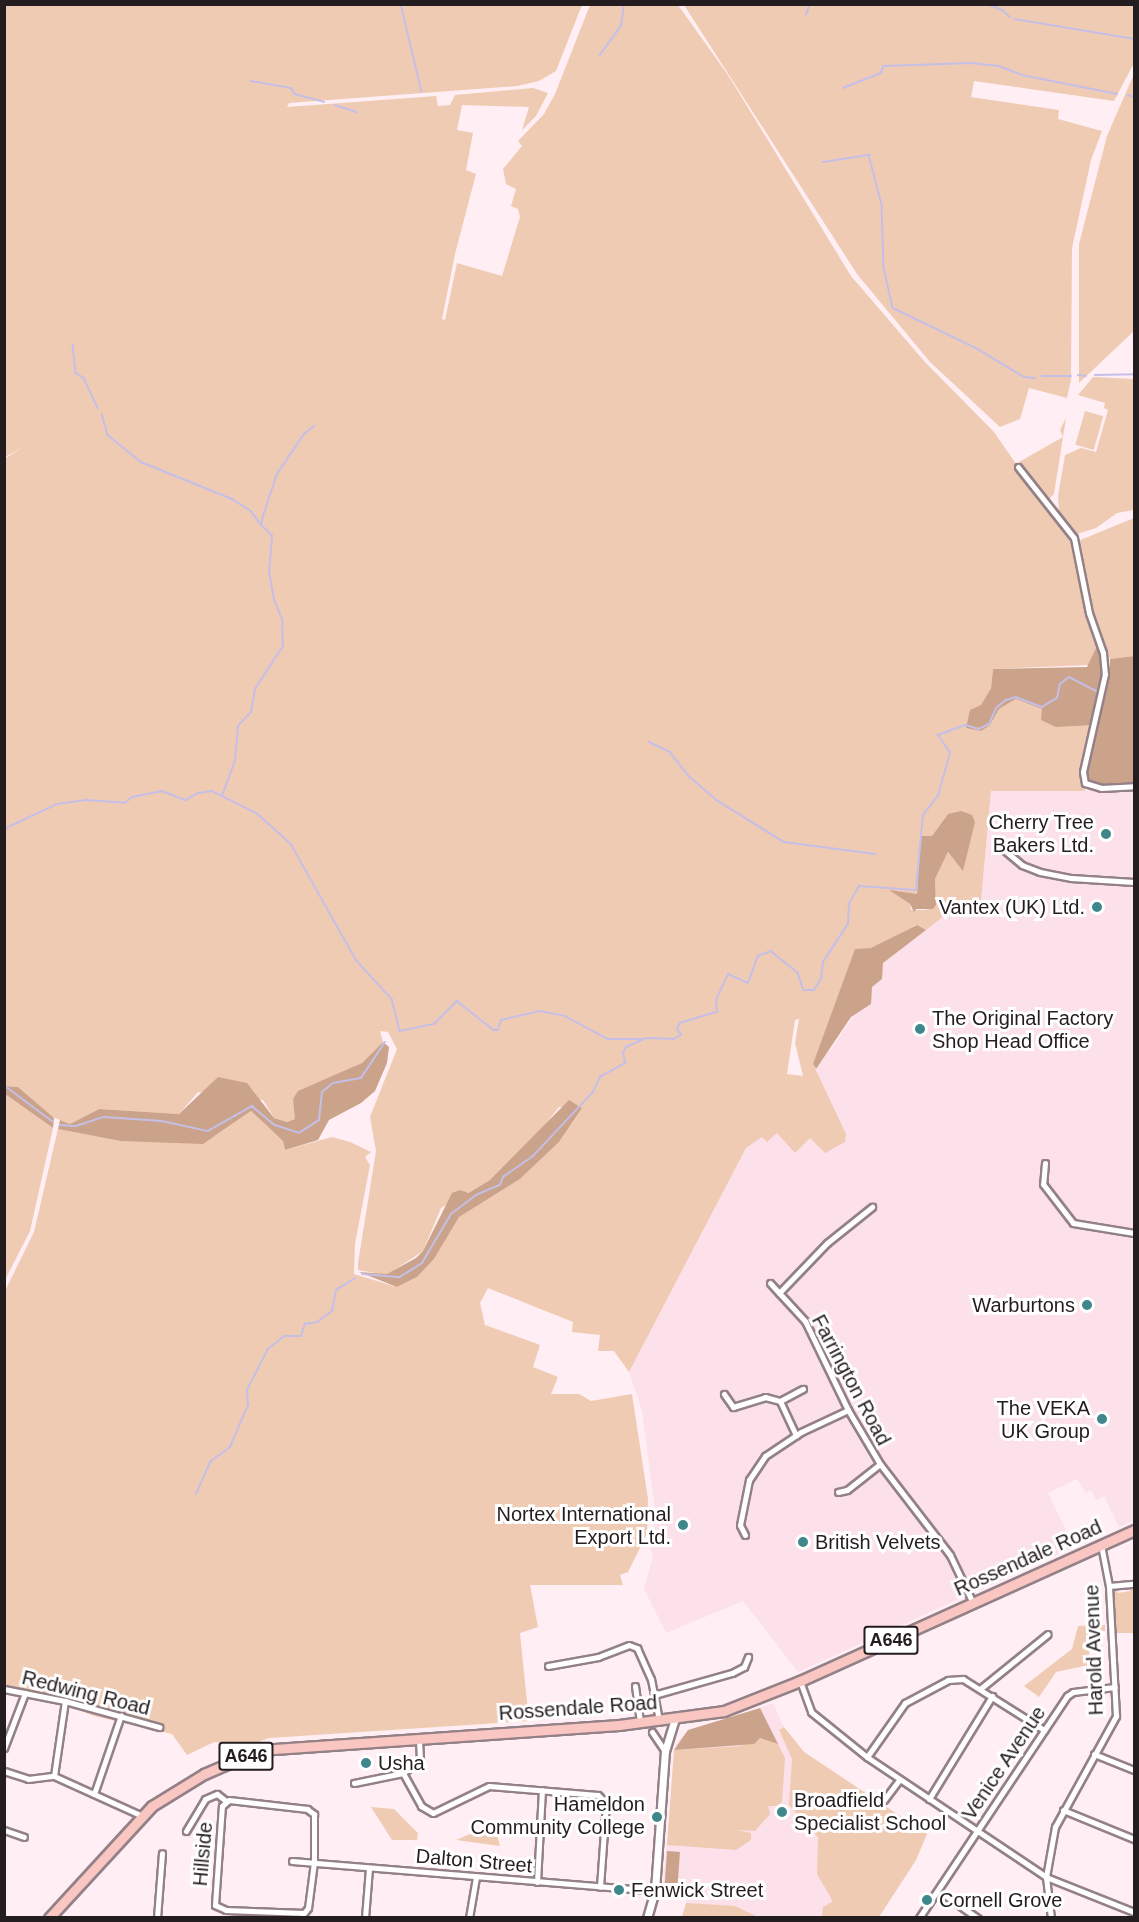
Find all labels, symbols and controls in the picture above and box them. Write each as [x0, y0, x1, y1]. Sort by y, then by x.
place label: Cherry Tree Bakers Ltd. [988, 810, 1094, 857]
marker: Cherry Tree Bakers Ltd. [1099, 827, 1113, 841]
place label: Vantex (UK) Ltd. [939, 895, 1085, 919]
marker: Vantex (UK) Ltd. [1090, 900, 1104, 914]
place label: The Original Factory Shop Head Office [932, 1006, 1113, 1053]
marker: The Original Factory Shop Head Office [913, 1022, 927, 1036]
place label: Warburtons [972, 1293, 1075, 1317]
marker: Warburtons [1080, 1298, 1094, 1312]
street label: Farrington Road [806, 1311, 896, 1449]
place label: The VEKA UK Group [997, 1396, 1090, 1443]
marker: The VEKA UK Group [1095, 1412, 1109, 1426]
place label: Nortex International Export Ltd. [496, 1502, 671, 1549]
street label: Rossendale Road [950, 1515, 1106, 1601]
marker: Nortex International Export Ltd. [676, 1518, 690, 1532]
place label: British Velvets [815, 1530, 941, 1554]
marker: British Velvets [796, 1535, 810, 1549]
street label: Harold Avenue [1080, 1584, 1108, 1716]
road number: A646 [862, 1625, 920, 1655]
street label: Redwing Road [19, 1665, 153, 1721]
street label: Rossendale Road [498, 1690, 658, 1726]
street label: Venice Avenue [957, 1701, 1051, 1825]
road number: A646 [218, 1741, 274, 1771]
place label: Usha [378, 1751, 425, 1775]
marker: Usha [359, 1756, 373, 1770]
place label: Broadfield Specialist School [794, 1788, 946, 1835]
place label: Hameldon Community College [470, 1793, 645, 1840]
marker: Broadfield Specialist School [775, 1805, 789, 1819]
marker: Hameldon Community College [650, 1810, 664, 1824]
street label: Hillside [188, 1821, 218, 1887]
street label: Dalton Street [415, 1844, 533, 1878]
place label: Fenwick Street [631, 1878, 763, 1902]
marker: Fenwick Street [612, 1883, 626, 1897]
place label: Cornell Grove [939, 1888, 1062, 1912]
marker: Cornell Grove [920, 1893, 934, 1907]

